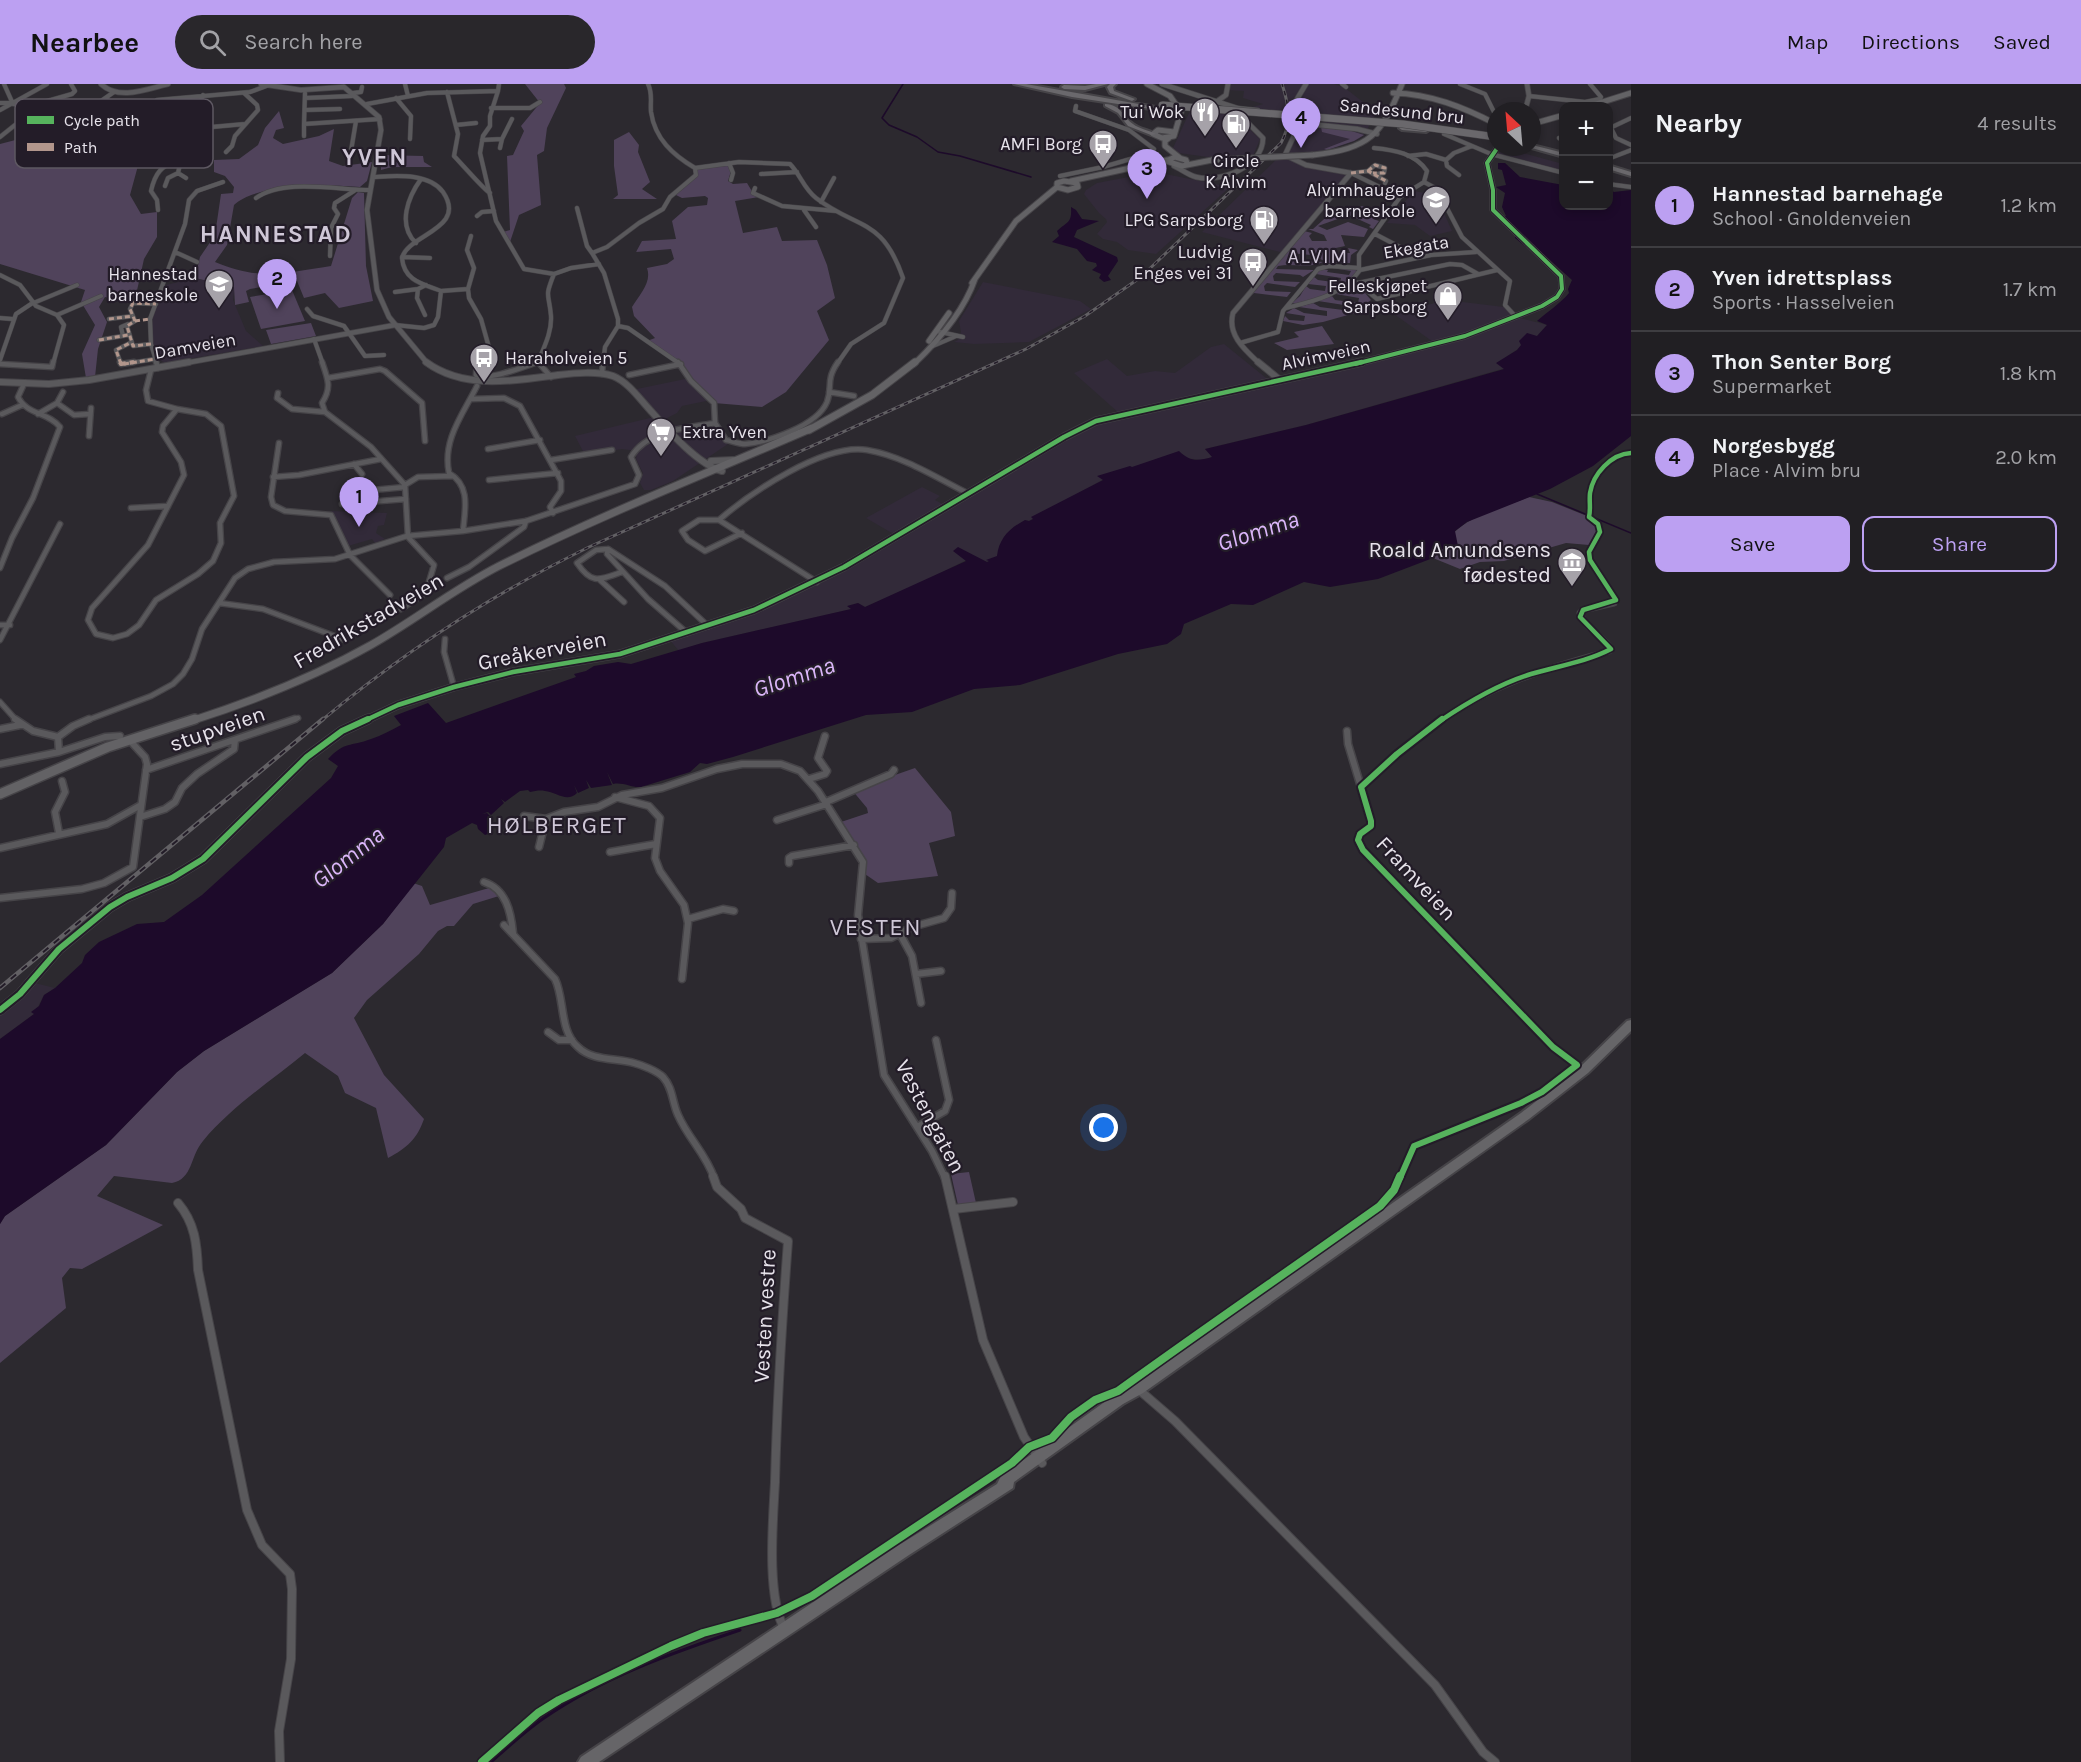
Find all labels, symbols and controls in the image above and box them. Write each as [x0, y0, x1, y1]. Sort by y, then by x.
search box [175, 15, 595, 69]
text: Nearbee [30, 26, 139, 59]
icon: search [196, 26, 229, 59]
text: Search here [244, 29, 363, 55]
text: Map [1787, 30, 1828, 54]
text: Directions [1861, 30, 1960, 54]
text: Saved [1993, 30, 2051, 54]
street label: Sandesund bru [1338, 93, 1466, 129]
restaurant icon: Tui Wok [1189, 96, 1221, 138]
pin: 4 [1282, 98, 1320, 148]
legend [15, 99, 213, 168]
place label: Tui Wok [1120, 101, 1184, 123]
north arrow [1487, 102, 1541, 156]
map controls [1559, 102, 1613, 210]
button: + [1559, 102, 1613, 156]
fuel station icon: Circle K Alvim [1220, 108, 1252, 150]
text: Nearby [1655, 108, 1742, 139]
text: Cycle path [64, 111, 140, 130]
text: 4 results [1977, 112, 2057, 135]
bus stop icon: AMFI Borg [1087, 128, 1119, 170]
place label: AMFI Borg [1000, 133, 1082, 155]
text: Path [64, 138, 97, 157]
district label: YVEN [342, 143, 408, 171]
pin: 3 [1128, 150, 1166, 199]
place label: Circle K Alvim [1205, 150, 1267, 193]
button: − [1559, 156, 1613, 210]
place label: Alvimhaugen barneskole [1306, 179, 1415, 222]
text: Hannestad barnehage [1712, 181, 1943, 207]
school or university icon: Alvimhaugen barneskole [1420, 184, 1452, 226]
text: 1 [1671, 194, 1678, 217]
text: 1.2 km [2001, 194, 2057, 217]
fuel station icon: LPG Sarpsborg [1248, 204, 1280, 246]
text: School · Gnoldenveien [1712, 207, 1911, 230]
place label: LPG Sarpsborg [1125, 209, 1243, 231]
district label: HANNESTAD [200, 220, 352, 248]
street label: Ekegata [1381, 230, 1451, 264]
place label: Ludvig Enges vei 31 [1133, 241, 1232, 284]
district label: ALVIM [1287, 245, 1349, 268]
bus stop icon: Ludvig Enges vei 31 [1237, 246, 1269, 288]
pin: 2 [258, 260, 296, 309]
place label: Hannestad barneskole [107, 263, 198, 306]
text: Yven idrettsplass [1712, 265, 1892, 291]
school or university icon: Hannestad barneskole [203, 268, 235, 310]
place label: Felleskjøpet Sarpsborg [1328, 275, 1427, 318]
text: 2 [1668, 278, 1681, 301]
text: 1.7 km [2003, 278, 2057, 301]
shop icon: Felleskjøpet Sarpsborg [1432, 280, 1464, 322]
text: Sports · Hasselveien [1712, 291, 1895, 314]
street label: Damveien [153, 328, 237, 364]
street label: Alvimveien [1280, 335, 1372, 375]
bus stop icon: Haraholveien 5 [468, 342, 500, 384]
place label: Haraholveien 5 [505, 347, 627, 369]
text: Thon Senter Borg [1712, 349, 1891, 375]
text: 3 [1668, 362, 1681, 385]
text: 1.8 km [2000, 362, 2057, 385]
text: Supermarket [1712, 375, 1831, 398]
supermarket icon: Extra Yven [645, 416, 677, 458]
place label: Extra Yven [682, 421, 767, 443]
text: Norgesbygg [1712, 433, 1835, 459]
text: 4 [1669, 446, 1680, 469]
text: 2.0 km [1995, 446, 2057, 469]
text: Place · Alvim bru [1712, 459, 1861, 482]
pin: 1 [340, 478, 378, 527]
water label: Glomma [1214, 505, 1302, 557]
button: Save [1655, 516, 1850, 572]
button: Share [1862, 516, 2057, 572]
place label: Roald Amundsens fødested [1368, 537, 1551, 588]
museum icon: Roald Amundsens fødested [1556, 546, 1588, 588]
street label: Fredrikstadveien [289, 567, 448, 674]
street label: Greåkerveien [476, 626, 609, 676]
water label: Glomma [750, 651, 838, 703]
street label: stupveien [166, 700, 269, 757]
district label: HØLBERGET [487, 811, 627, 839]
water label: Glomma [306, 820, 390, 894]
street label: Framveien [1371, 831, 1462, 926]
district label: VESTEN [830, 913, 922, 941]
street label: Vestengaten [889, 1055, 971, 1178]
your location [1089, 1113, 1118, 1142]
street label: Vesten vestre [749, 1248, 781, 1384]

